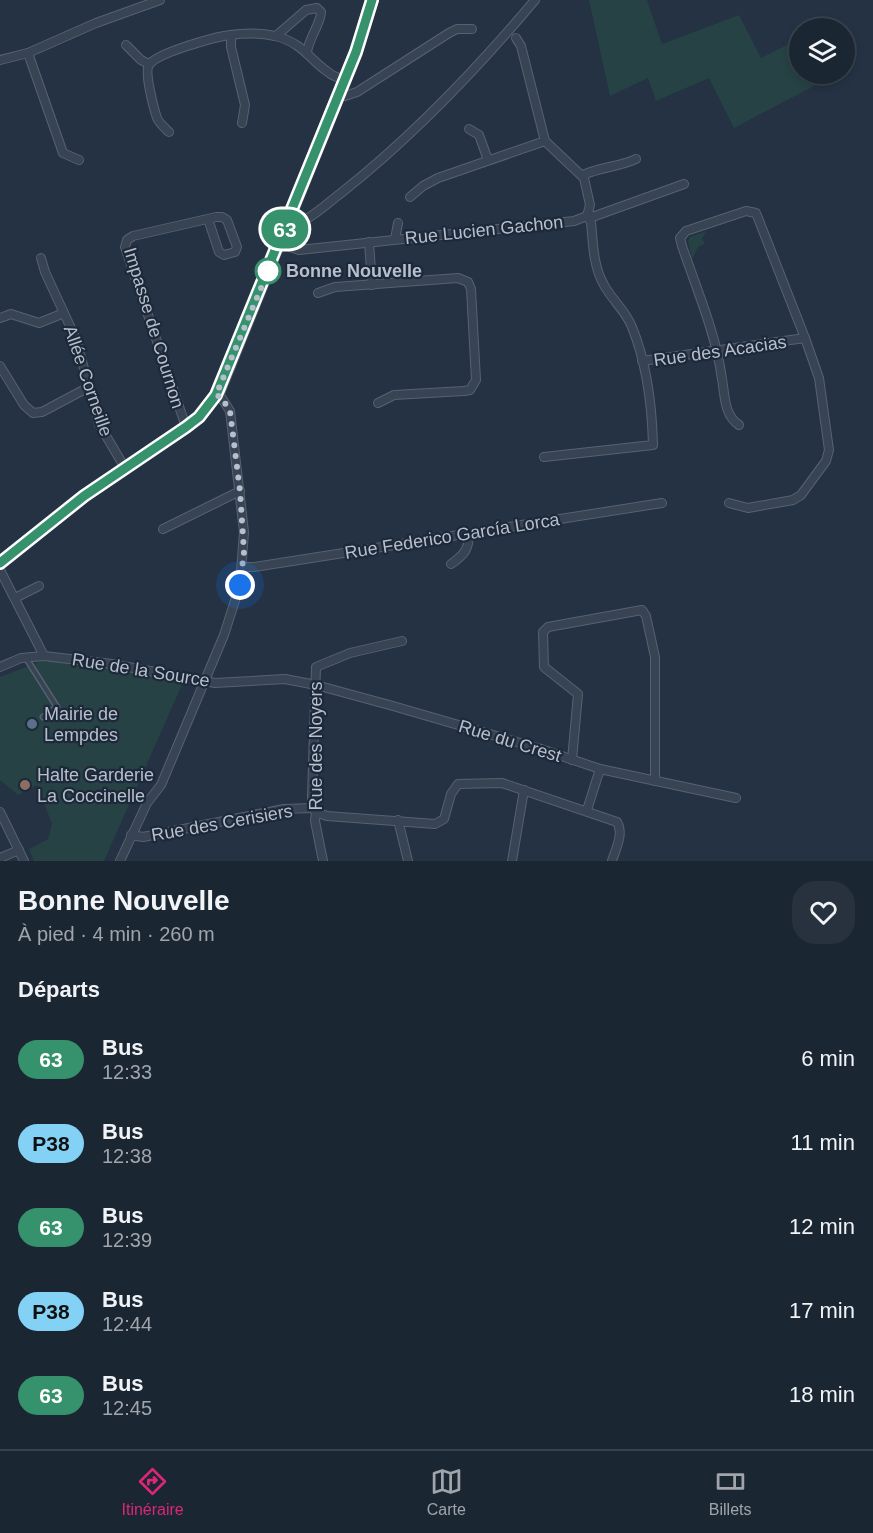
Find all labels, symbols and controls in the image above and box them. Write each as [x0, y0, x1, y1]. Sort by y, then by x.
map controls [789, 18, 855, 84]
button: layers [789, 18, 855, 84]
line badge: 63 [258, 210, 312, 248]
street label: Rue Lucien Gachon [404, 212, 564, 248]
text: 63 [273, 218, 297, 241]
street label: Impasse de Cournon [120, 245, 188, 411]
marker: Bonne Nouvelle [255, 258, 281, 284]
place label: Bonne Nouvelle [286, 261, 422, 281]
street label: Allée Corneille [60, 323, 116, 439]
street label: Rue des Acacias [652, 332, 788, 370]
street label: Rue Federico García Lorca [343, 509, 562, 563]
your location [225, 570, 255, 600]
street label: Rue de la Source [71, 649, 211, 691]
street label: Rue des Noyers [306, 681, 326, 811]
place label: Mairie de Lempdes [44, 704, 118, 745]
street label: Rue du Crest [456, 716, 564, 766]
marker: Mairie de Lempdes [25, 717, 39, 731]
place label: Halte Garderie La Coccinelle [37, 765, 154, 806]
marker: Halte Garderie La Coccinelle [18, 778, 32, 792]
street label: Rue des Cerisiers [150, 801, 294, 845]
button: heart [792, 881, 855, 944]
text: Bonne Nouvelle [18, 885, 230, 916]
text: À pied · 4 min · 260 m [18, 923, 215, 945]
text: Départs [18, 977, 100, 1002]
text: Bus [102, 1035, 144, 1060]
text: 6 min [801, 1046, 855, 1071]
text: 63 [39, 1048, 63, 1071]
text: 12:33 [102, 1061, 152, 1083]
text: Bus [102, 1119, 144, 1144]
text: 11 min [791, 1130, 855, 1155]
text: P38 [32, 1132, 70, 1155]
text: 12:38 [102, 1145, 152, 1167]
text: Bus [102, 1203, 144, 1228]
text: 12 min [789, 1214, 855, 1239]
text: 63 [39, 1216, 63, 1239]
text: 12:39 [102, 1229, 152, 1251]
text: Bus [102, 1287, 144, 1312]
text: 17 min [789, 1298, 855, 1323]
text: P38 [32, 1300, 70, 1323]
text: 12:44 [102, 1313, 152, 1335]
text: Bus [102, 1371, 144, 1396]
text: 18 min [789, 1382, 855, 1407]
text: 63 [39, 1384, 63, 1407]
text: 12:45 [102, 1397, 152, 1419]
tab: Itinéraire [121, 1465, 184, 1519]
tab: Carte [427, 1465, 466, 1519]
tab: Billets [709, 1465, 751, 1519]

